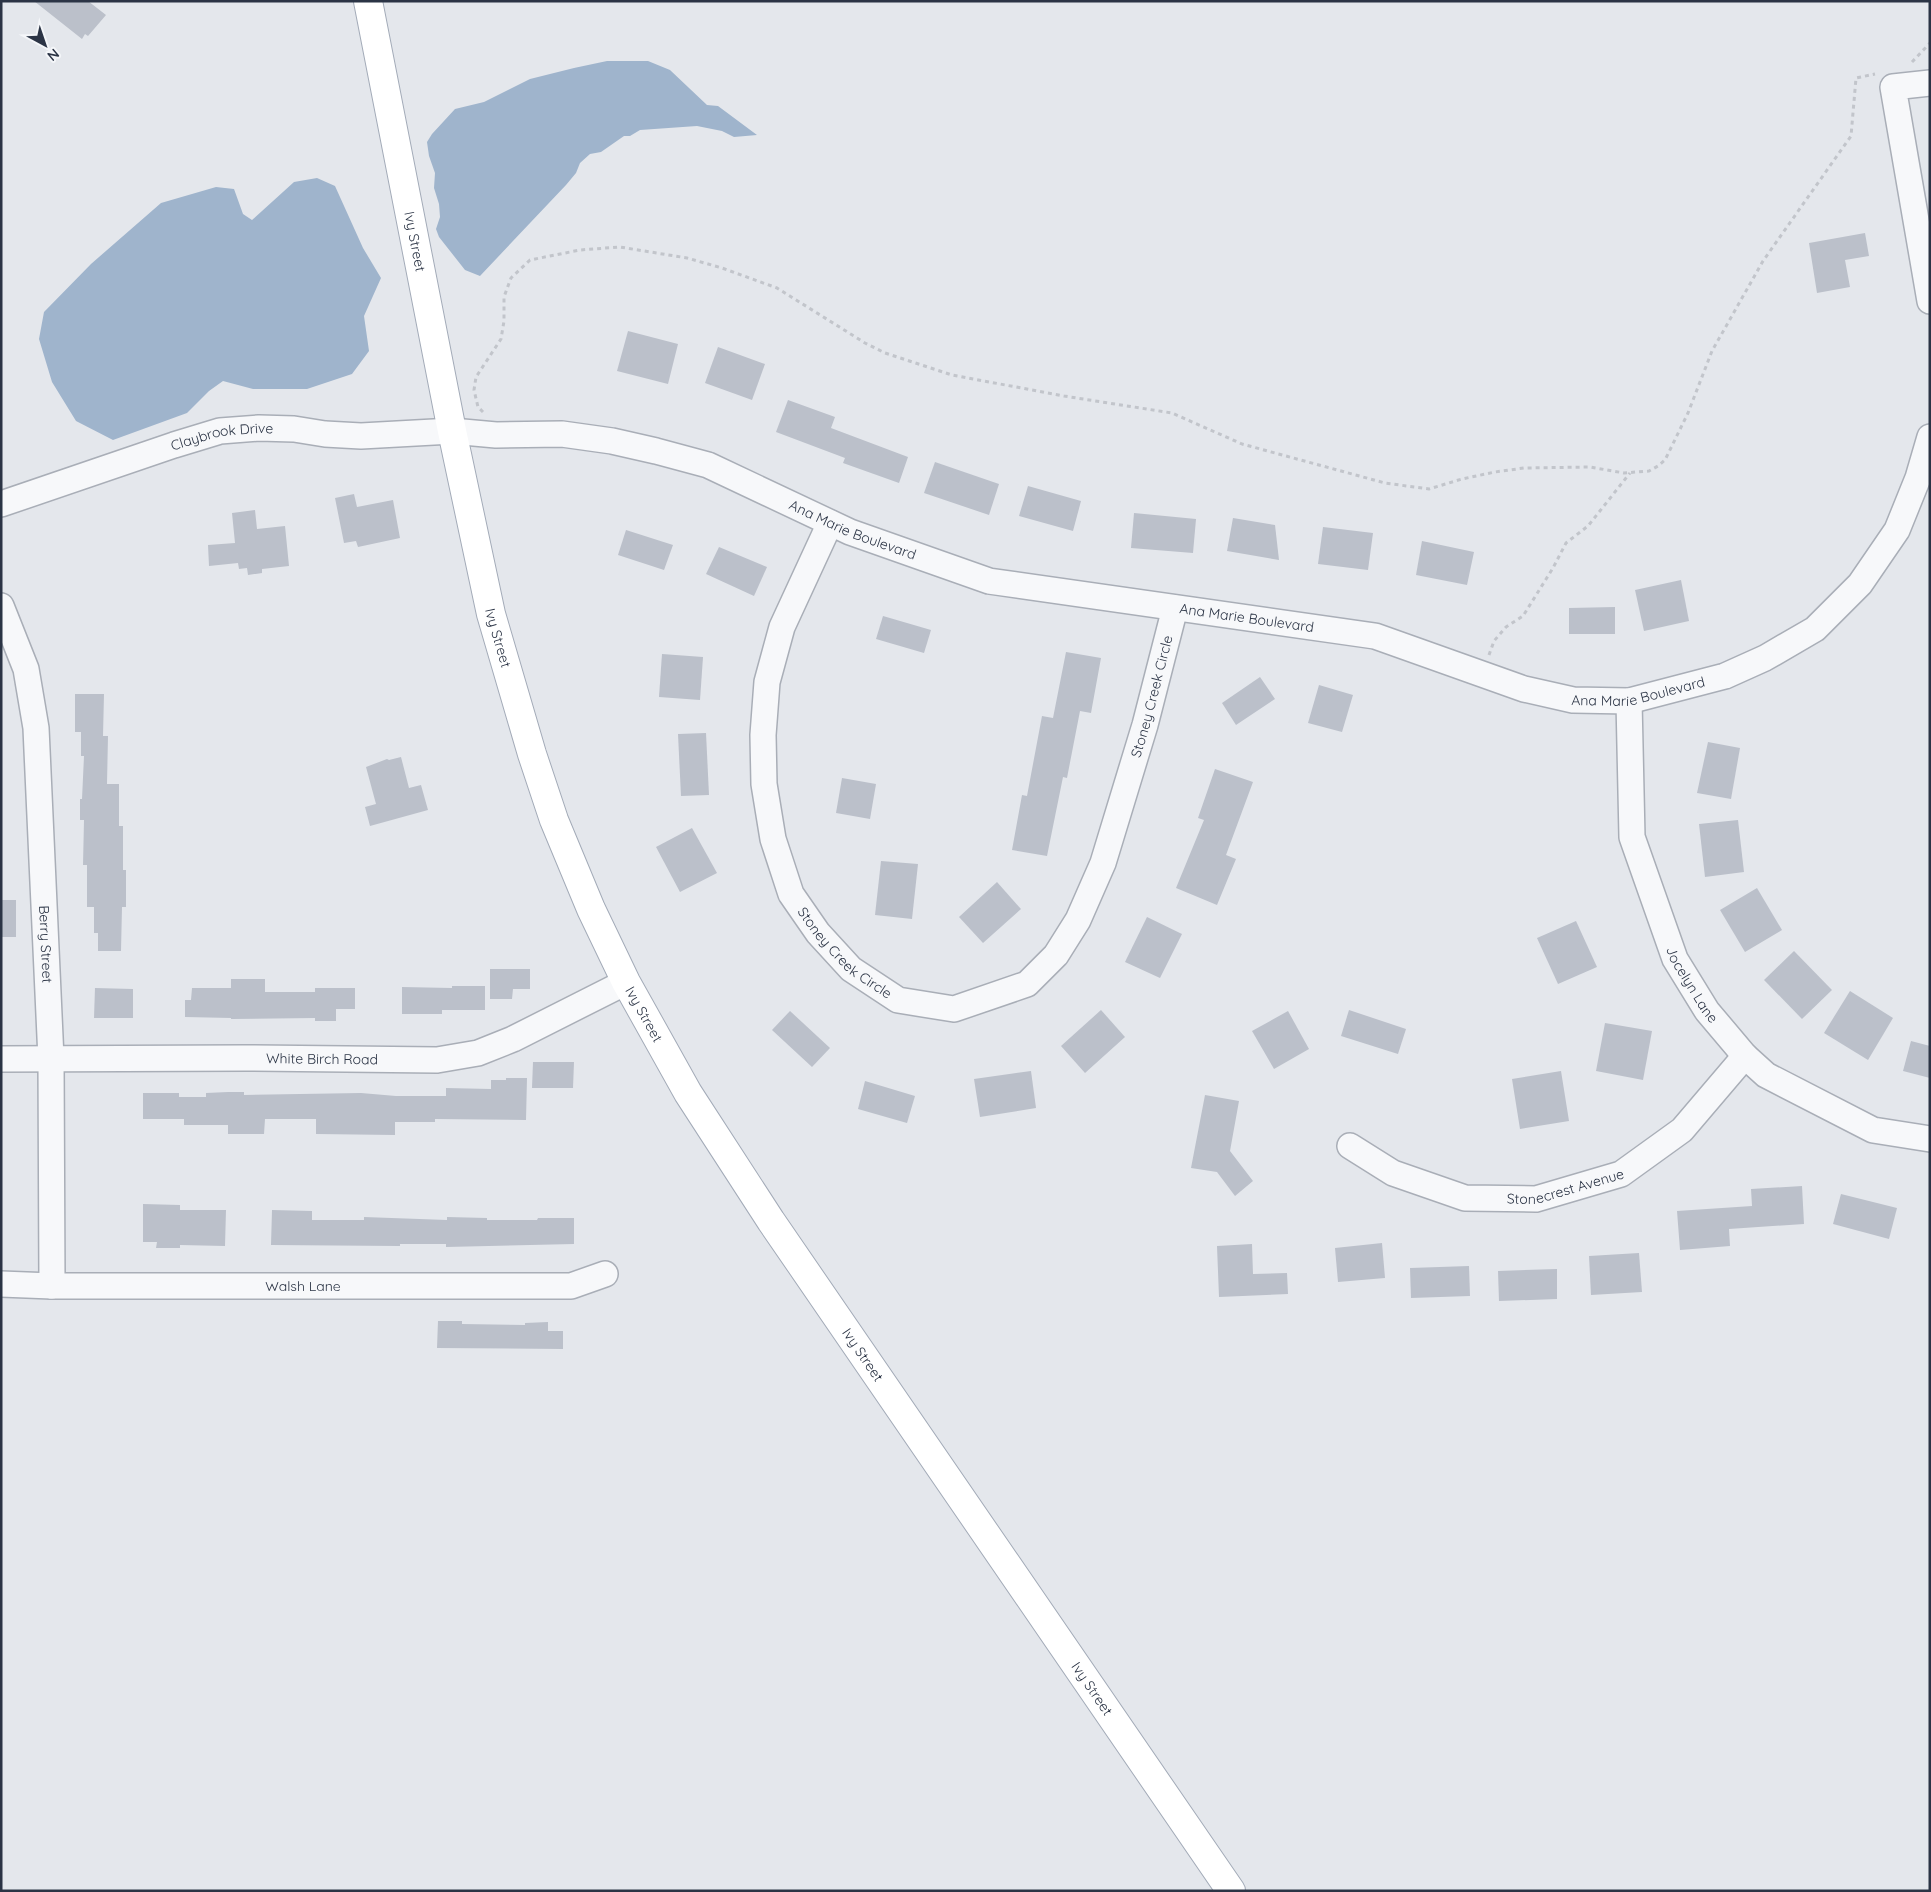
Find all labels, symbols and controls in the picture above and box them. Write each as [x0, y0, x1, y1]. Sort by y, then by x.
north arrow [20, 20, 70, 70]
text: N [44, 45, 63, 65]
street label: Ivy Street [400, 210, 430, 273]
street label: Claybrook Drive [169, 419, 274, 454]
street label: Ana Marie Boulevard [786, 496, 919, 564]
street label: Ana Marie Boulevard [1178, 599, 1315, 636]
street label: Ivy Street [481, 607, 515, 670]
street label: Stoney Creek Circle [1127, 633, 1177, 760]
street label: Ana Marie Boulevard [1571, 673, 1707, 710]
street label: Stoney Creek Circle [794, 904, 895, 1003]
street label: Berry Street [35, 905, 57, 984]
street label: Jocelyn Lane [1662, 944, 1722, 1027]
street label: Ivy Street [621, 983, 667, 1046]
street label: White Birch Road [266, 1049, 378, 1068]
street label: Stonecrest Avenue [1507, 1165, 1626, 1208]
street label: Walsh Lane [265, 1277, 341, 1295]
street label: Ivy Street [838, 1325, 888, 1385]
street label: Ivy Street [1067, 1658, 1117, 1719]

